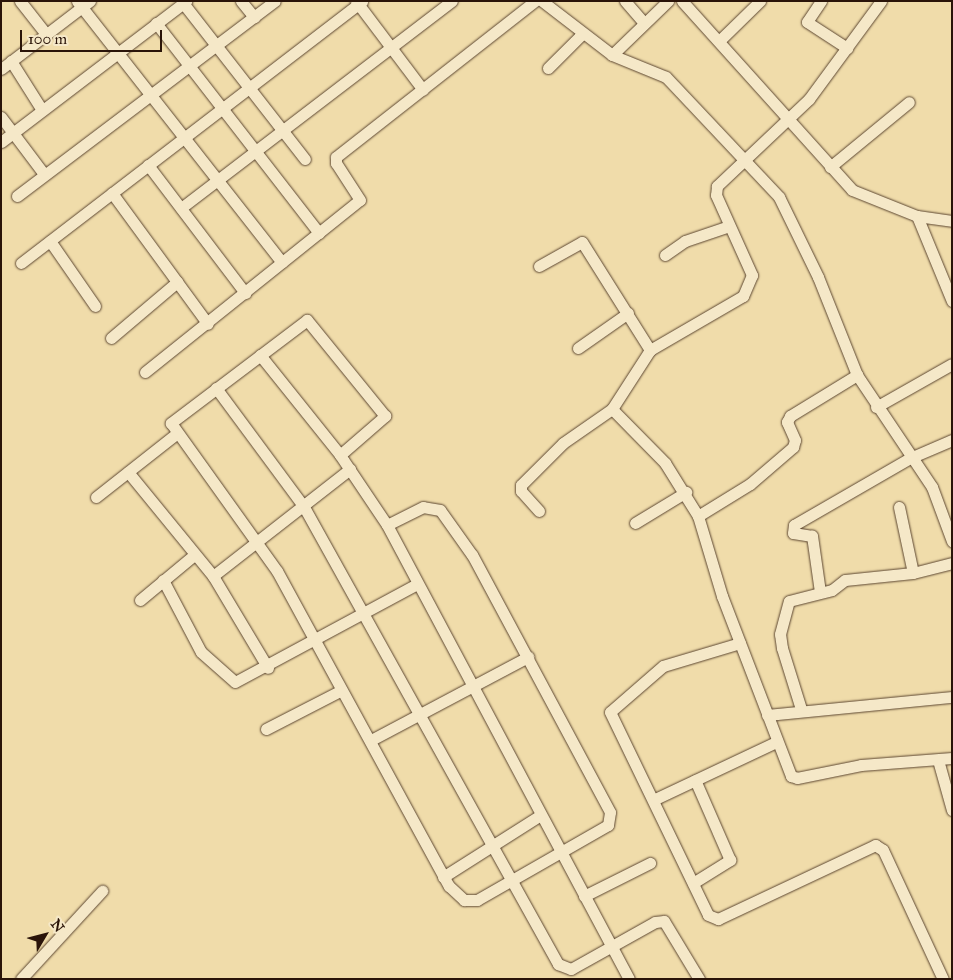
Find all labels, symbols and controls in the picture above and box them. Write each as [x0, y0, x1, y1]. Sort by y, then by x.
scale bar [22, 20, 165, 52]
text: 100 m [28, 30, 67, 48]
north arrow [20, 910, 70, 960]
text: N [47, 916, 68, 936]

